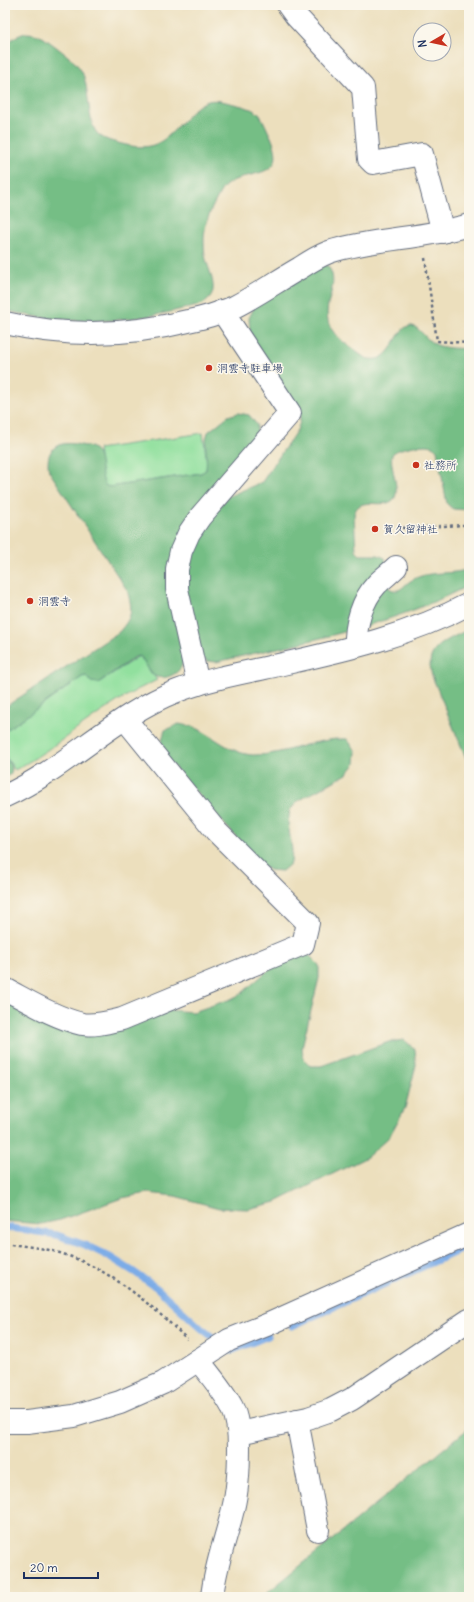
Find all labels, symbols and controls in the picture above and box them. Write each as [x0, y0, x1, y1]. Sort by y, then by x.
north arrow [412, 22, 452, 62]
text: N [415, 39, 430, 48]
place label: 洞雲寺駐車場 [217, 361, 283, 375]
marker: 洞雲寺駐車場 [204, 363, 214, 373]
place label: 社務所 [424, 458, 457, 472]
marker: 社務所 [411, 460, 421, 470]
place label: 賀久留神社 [383, 522, 438, 536]
marker: 賀久留神社 [370, 524, 380, 534]
place label: 洞雲寺 [38, 594, 71, 608]
marker: 洞雲寺 [25, 596, 35, 606]
scale bar [24, 1554, 98, 1580]
text: 20 m [30, 1560, 58, 1575]

